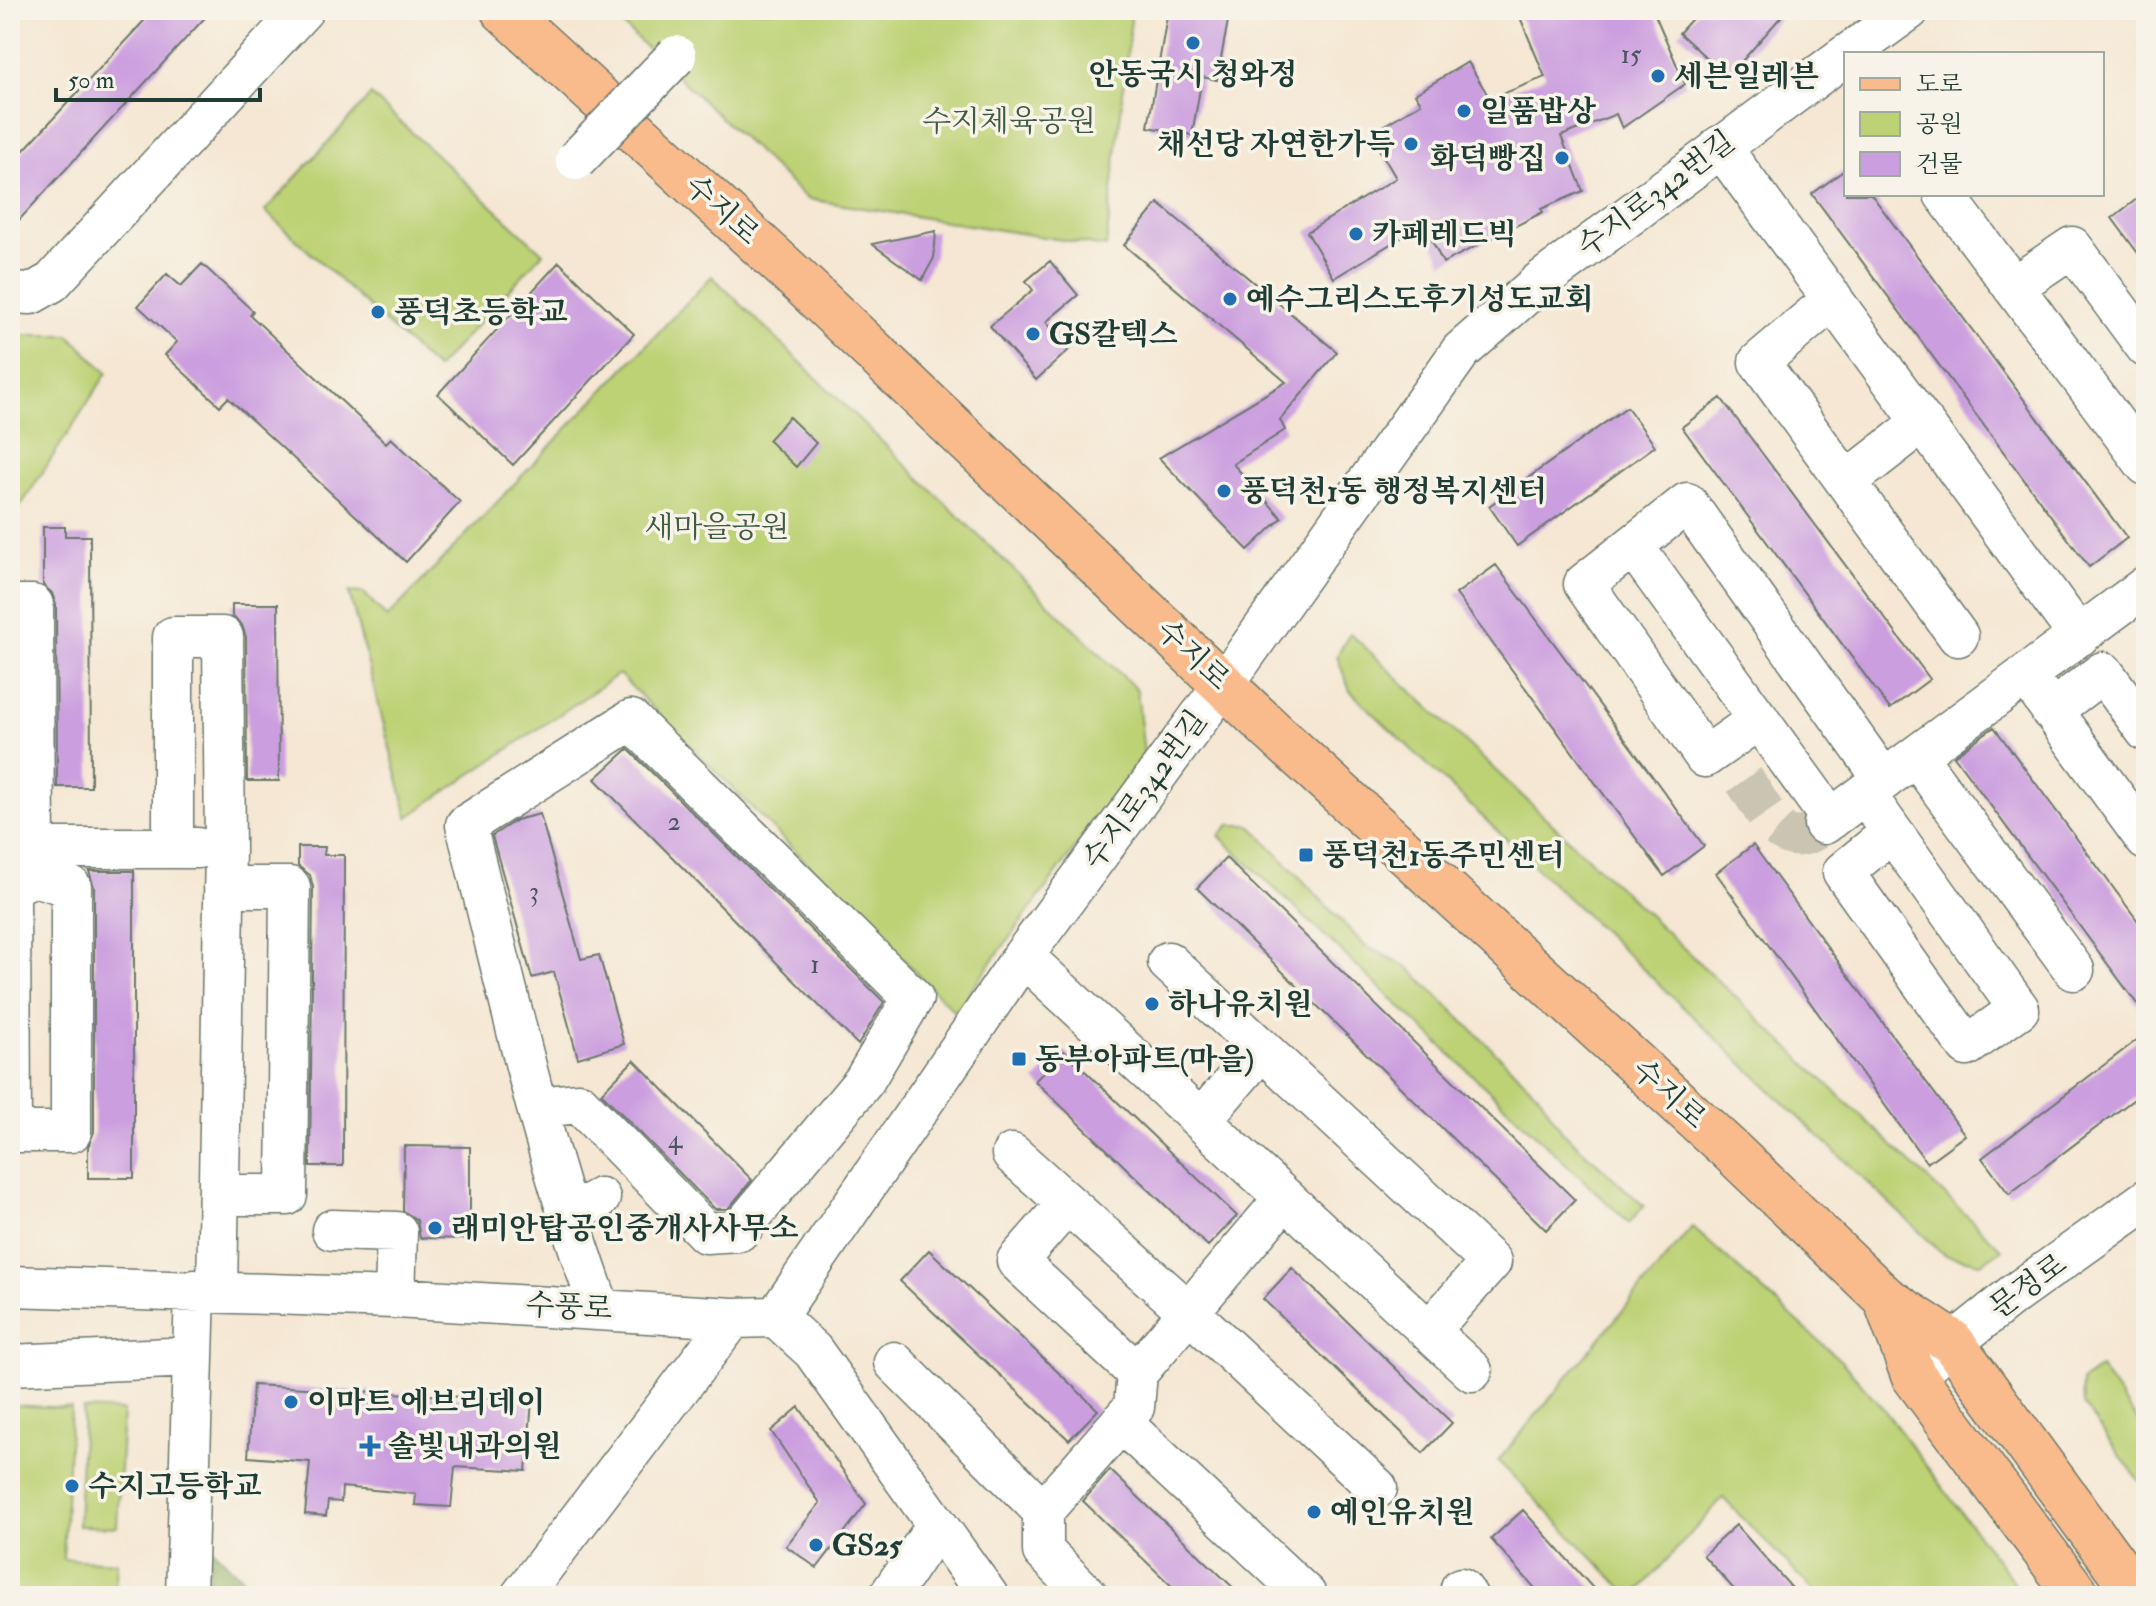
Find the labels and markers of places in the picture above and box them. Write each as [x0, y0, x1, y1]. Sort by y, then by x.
marker: 안동국시 청와정 [1184, 34, 1202, 52]
place label: 안동국시 청와정 [1088, 56, 1298, 93]
place label: 세븐일레븐 [1674, 58, 1819, 95]
marker: 세븐일레븐 [1649, 67, 1667, 85]
place label: 일품밥상 [1480, 93, 1596, 130]
marker: 일품밥상 [1455, 102, 1473, 120]
place label: 채선당 자연한가득 [1157, 126, 1395, 163]
marker: 채선당 자연한가득 [1402, 135, 1420, 153]
place label: 화덕빵집 [1430, 140, 1546, 177]
marker: 화덕빵집 [1553, 149, 1571, 167]
place label: 카페레드빅 [1372, 216, 1517, 253]
marker: 카페레드빅 [1347, 225, 1365, 243]
place label: 예수그리스도후기성도교회 [1246, 281, 1594, 318]
marker: 예수그리스도후기성도교회 [1221, 290, 1239, 308]
place label: 풍덕초등학교 [394, 294, 568, 331]
marker: 풍덕초등학교 [369, 303, 387, 321]
place label: GS칼텍스 [1049, 316, 1178, 353]
marker: GS칼텍스 [1024, 325, 1042, 343]
place label: 풍덕천1동 행정복지센터 [1240, 473, 1547, 510]
marker: 풍덕천1동 행정복지센터 [1215, 482, 1233, 500]
place label: 풍덕천1동주민센터 [1322, 837, 1565, 874]
marker: 풍덕천1동주민센터 [1297, 846, 1315, 864]
place label: 하나유치원 [1168, 986, 1313, 1023]
marker: 하나유치원 [1143, 995, 1161, 1013]
place label: 동부아파트(마을) [1035, 1041, 1254, 1078]
marker: 동부아파트(마을) [1010, 1050, 1028, 1068]
place label: 래미안탑공인중개사사무소 [451, 1210, 799, 1247]
marker: 래미안탑공인중개사사무소 [426, 1219, 444, 1237]
place label: 이마트 에브리데이 [307, 1384, 545, 1421]
marker: 이마트 에브리데이 [282, 1393, 300, 1411]
place label: 솔빛내과의원 [388, 1428, 562, 1465]
marker: 솔빛내과의원 [359, 1435, 381, 1457]
place label: 수지고등학교 [88, 1468, 262, 1505]
marker: 수지고등학교 [63, 1477, 81, 1495]
place label: 예인유치원 [1330, 1494, 1475, 1531]
marker: 예인유치원 [1305, 1503, 1323, 1521]
place label: GS25 [832, 1527, 903, 1564]
marker: GS25 [807, 1536, 825, 1554]

